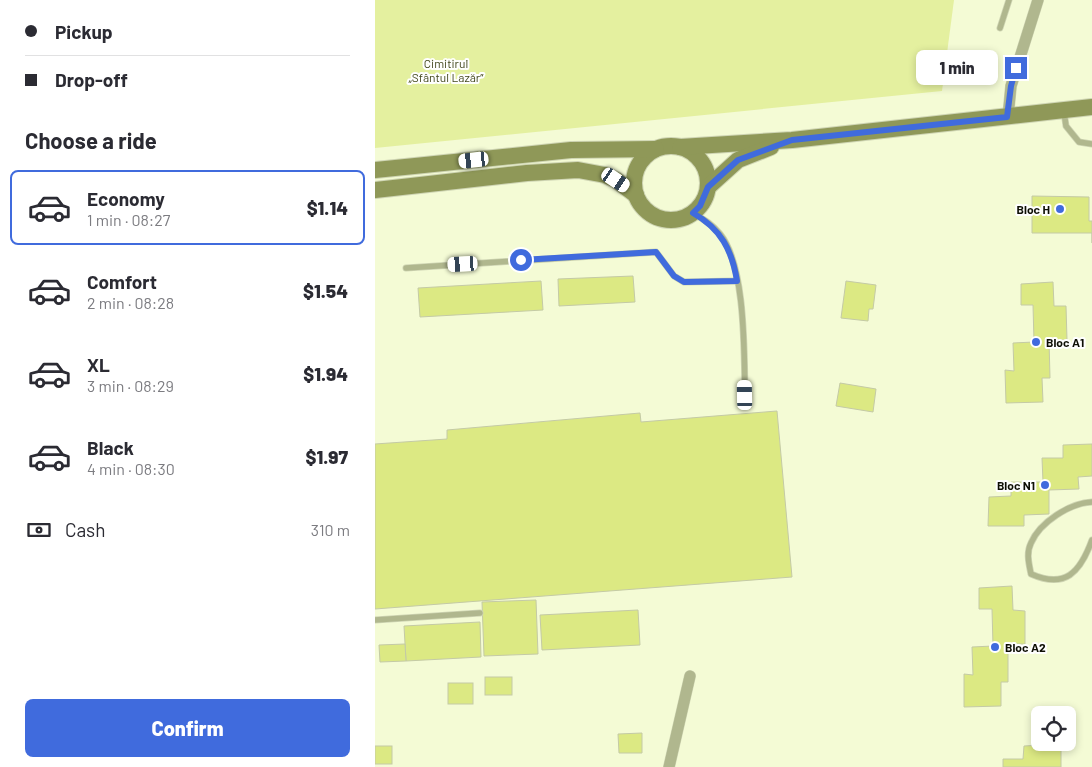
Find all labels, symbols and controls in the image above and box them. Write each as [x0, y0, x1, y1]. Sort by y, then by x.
text: Pickup [55, 20, 113, 43]
callout: 1 min [916, 50, 999, 86]
park label: Cimitirul „Sfântul Lazăr” [409, 56, 484, 84]
route end [1005, 57, 1027, 79]
text: 1 min [939, 58, 975, 77]
text: Drop-off [55, 68, 128, 91]
text: Choose a ride [25, 127, 157, 153]
car [458, 151, 489, 169]
car [599, 165, 632, 195]
icon: car [27, 185, 72, 230]
text: Economy [87, 187, 165, 210]
text: $1.14 [307, 196, 348, 219]
place label: Bloc H [1017, 202, 1050, 216]
marker: Bloc H [1054, 203, 1066, 215]
text: 1 min · 08:27 [87, 210, 170, 229]
route start [510, 249, 532, 271]
car [447, 256, 478, 272]
icon: car [27, 268, 72, 313]
text: Comfort [87, 270, 157, 293]
text: $1.54 [303, 279, 348, 302]
text: 2 min · 08:28 [87, 293, 174, 312]
place label: Bloc A1 [1046, 335, 1084, 349]
marker: Bloc A1 [1030, 336, 1042, 348]
icon: car [27, 351, 72, 396]
text: XL [87, 353, 110, 376]
text: $1.94 [303, 362, 348, 385]
text: 3 min · 08:29 [87, 376, 174, 395]
car [737, 380, 752, 410]
icon: car [27, 434, 72, 479]
text: Black [87, 436, 134, 459]
text: $1.97 [306, 445, 348, 468]
text: 4 min · 08:30 [87, 459, 175, 478]
place label: Bloc N1 [997, 478, 1035, 492]
marker: Bloc N1 [1039, 479, 1051, 491]
icon: cash [25, 516, 53, 544]
text: Cash [65, 518, 106, 541]
text: 310 m [311, 520, 350, 539]
place label: Bloc A2 [1005, 640, 1046, 654]
marker: Bloc A2 [989, 641, 1001, 653]
button: Confirm [25, 699, 350, 757]
map controls [1031, 706, 1076, 751]
button: locate [1031, 706, 1076, 751]

